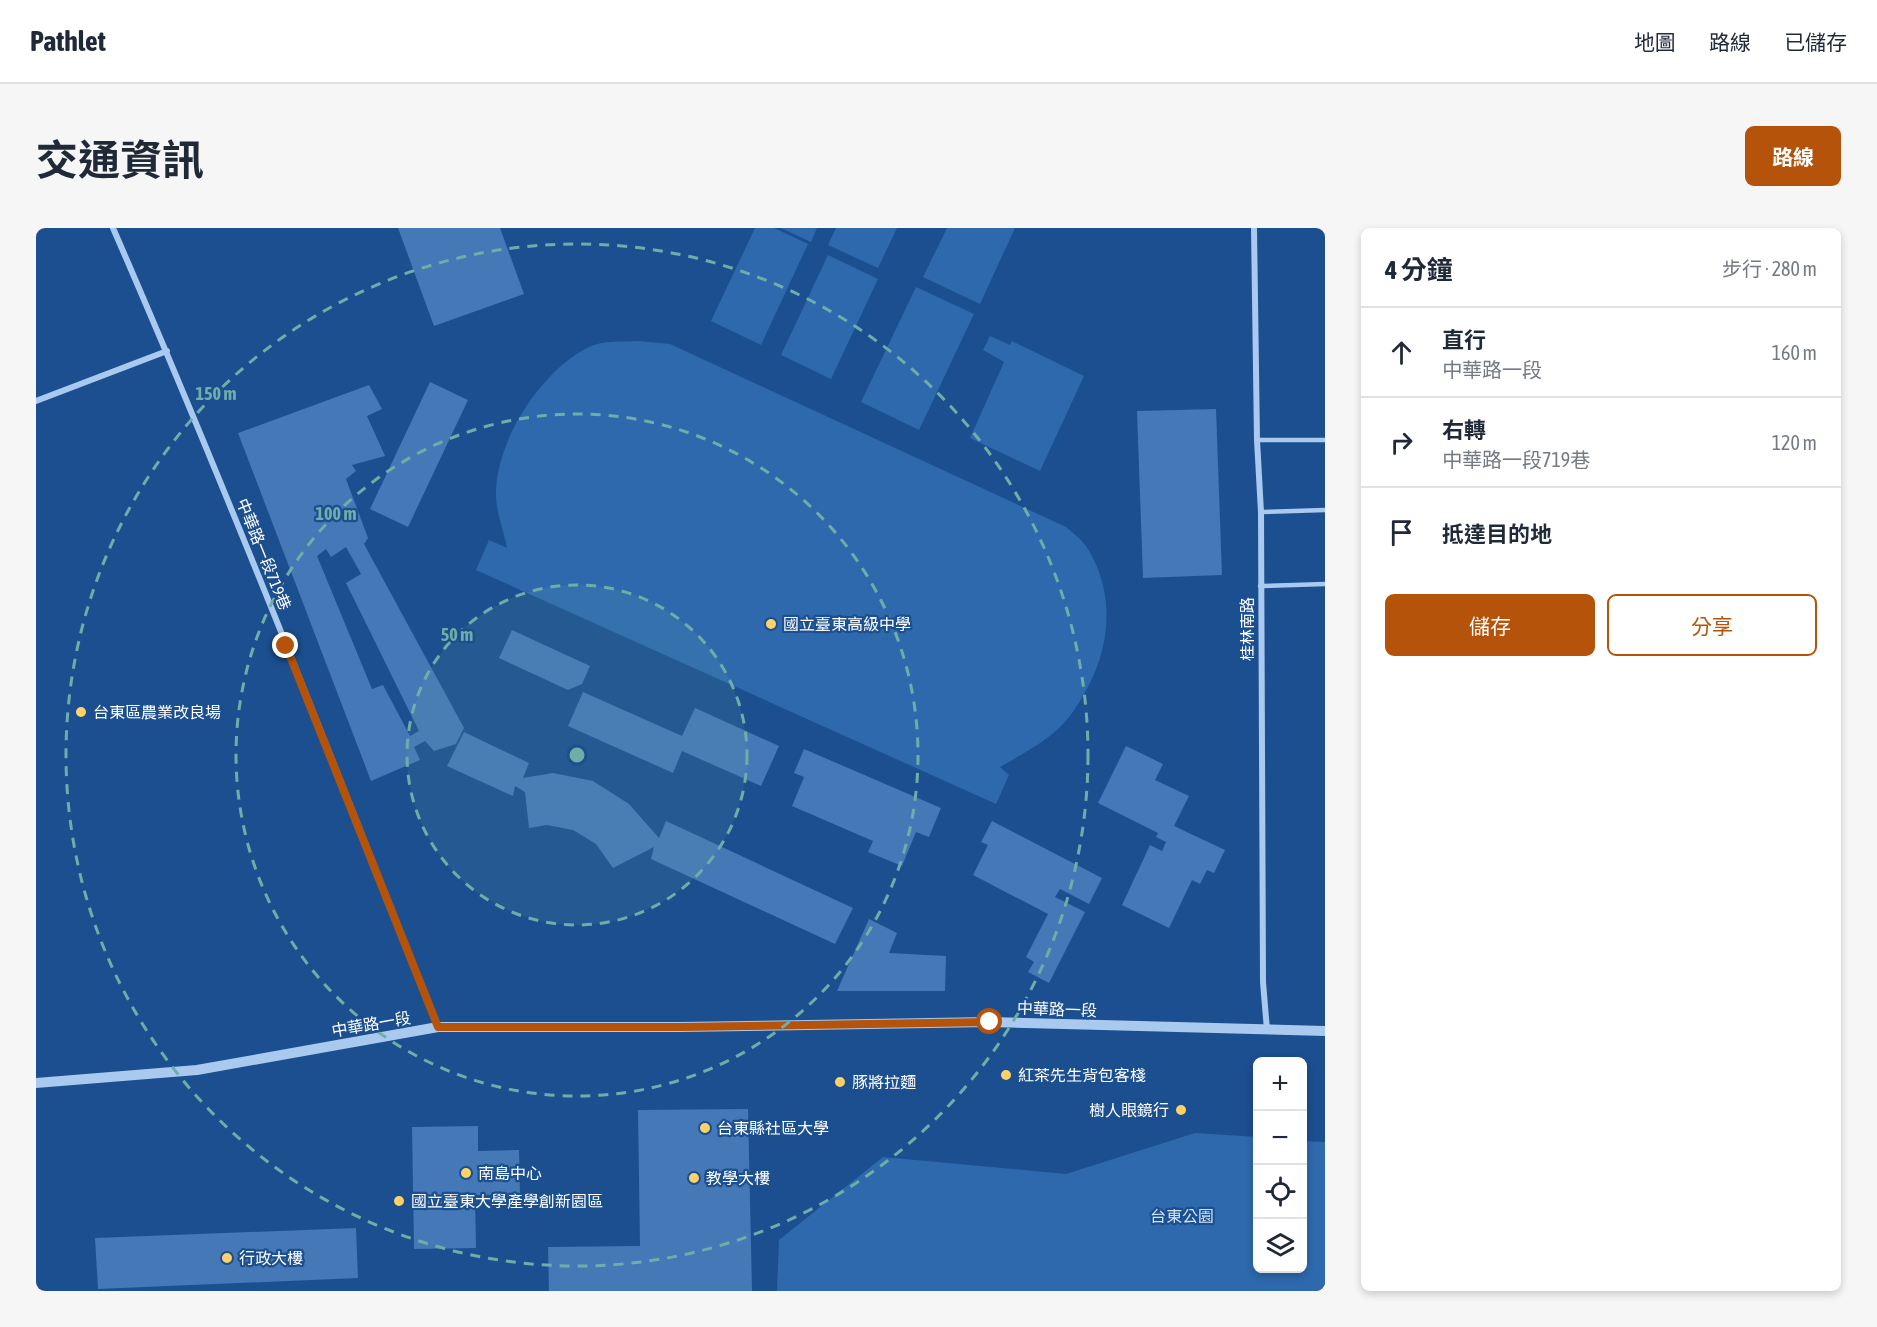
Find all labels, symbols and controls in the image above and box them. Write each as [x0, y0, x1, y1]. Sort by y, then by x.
text: Pathlet [30, 25, 106, 57]
text: 地圖 [1634, 30, 1676, 54]
text: 路線 [1709, 30, 1751, 54]
text: 已儲存 [1784, 30, 1847, 54]
button: 路線 [1745, 126, 1841, 186]
text: 交通資訊 [36, 136, 204, 184]
text: 4 分鐘 [1385, 255, 1453, 285]
text: 步行 · 280 m [1722, 257, 1817, 280]
text: 直行 [1442, 327, 1486, 353]
icon: ahead [1385, 336, 1418, 369]
text: 160 m [1772, 341, 1817, 364]
text: 中華路一段 [1442, 358, 1542, 381]
text: 150 m [196, 383, 236, 404]
text: 右轉 [1442, 417, 1486, 443]
icon: right [1385, 426, 1418, 459]
text: 120 m [1772, 431, 1817, 454]
text: 中華路一段719巷 [1442, 448, 1590, 471]
street label: 中華路一段719巷 [233, 496, 295, 612]
text: 100 m [316, 503, 356, 524]
icon: arrive [1385, 516, 1418, 549]
text: 抵達目的地 [1442, 521, 1552, 547]
button: 儲存 [1385, 594, 1595, 656]
button: 分享 [1607, 594, 1817, 656]
street label: 桂林南路 [1238, 597, 1256, 661]
place label: 國立臺東高級中學 [783, 615, 911, 633]
marker: 國立臺東高級中學 [764, 617, 778, 631]
text: 50 m [441, 624, 473, 645]
route end [272, 632, 298, 658]
place label: 台東區農業改良場 [93, 703, 221, 721]
marker: 台東區農業改良場 [74, 705, 88, 719]
centre of rings [567, 745, 587, 765]
street label: 中華路一段 [1017, 999, 1097, 1019]
street label: 中華路一段 [330, 1008, 412, 1040]
route start [976, 1008, 1002, 1034]
map controls [1253, 1057, 1307, 1273]
button: + [1253, 1057, 1307, 1111]
place label: 紅茶先生背包客棧 [1018, 1066, 1146, 1084]
marker: 紅茶先生背包客棧 [999, 1068, 1013, 1082]
place label: 豚將拉麵 [852, 1073, 916, 1091]
marker: 豚將拉麵 [833, 1075, 847, 1089]
place label: 樹人眼鏡行 [1089, 1101, 1169, 1119]
marker: 樹人眼鏡行 [1174, 1103, 1188, 1117]
button: − [1253, 1111, 1307, 1165]
place label: 台東縣社區大學 [717, 1119, 829, 1137]
marker: 台東縣社區大學 [698, 1121, 712, 1135]
place label: 南島中心 [478, 1164, 542, 1182]
button: locate [1253, 1165, 1307, 1219]
marker: 南島中心 [459, 1166, 473, 1180]
place label: 教學大樓 [706, 1169, 770, 1187]
marker: 教學大樓 [687, 1171, 701, 1185]
place label: 國立臺東大學產學創新園區 [411, 1192, 603, 1210]
marker: 國立臺東大學產學創新園區 [392, 1194, 406, 1208]
park label: 台東公園 [1150, 1207, 1214, 1225]
button: layers [1253, 1219, 1307, 1273]
place label: 行政大樓 [239, 1249, 303, 1267]
marker: 行政大樓 [220, 1251, 234, 1265]

